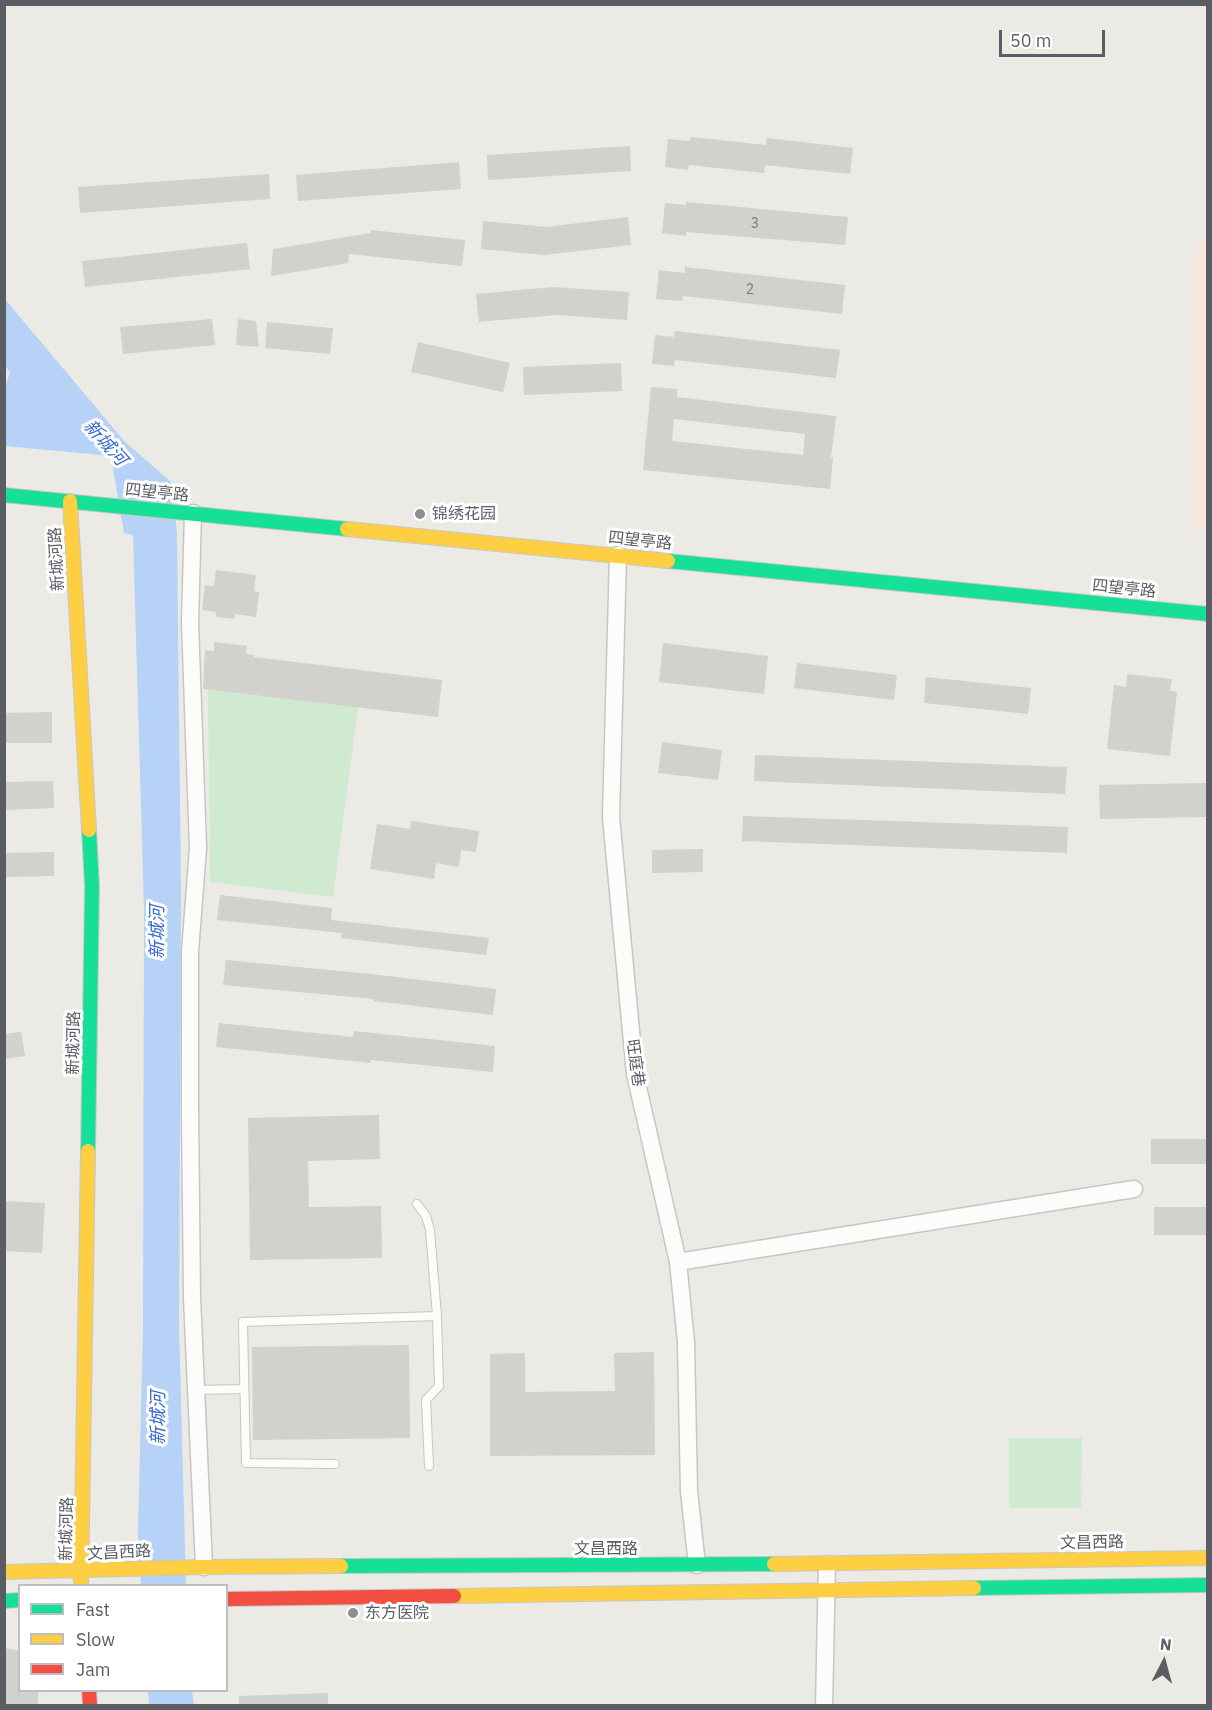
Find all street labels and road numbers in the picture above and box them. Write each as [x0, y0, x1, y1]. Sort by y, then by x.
street label: 四望亭路 [124, 480, 190, 506]
street label: 新城河路 [46, 527, 68, 591]
street label: 四望亭路 [607, 528, 673, 554]
street label: 四望亭路 [1091, 576, 1157, 602]
street label: 新城河路 [64, 1011, 84, 1075]
street label: 旺庭巷 [622, 1038, 648, 1088]
street label: 新城河路 [57, 1497, 77, 1561]
street label: 文昌西路 [1060, 1533, 1124, 1553]
street label: 文昌西路 [574, 1539, 638, 1559]
street label: 文昌西路 [87, 1542, 151, 1564]

